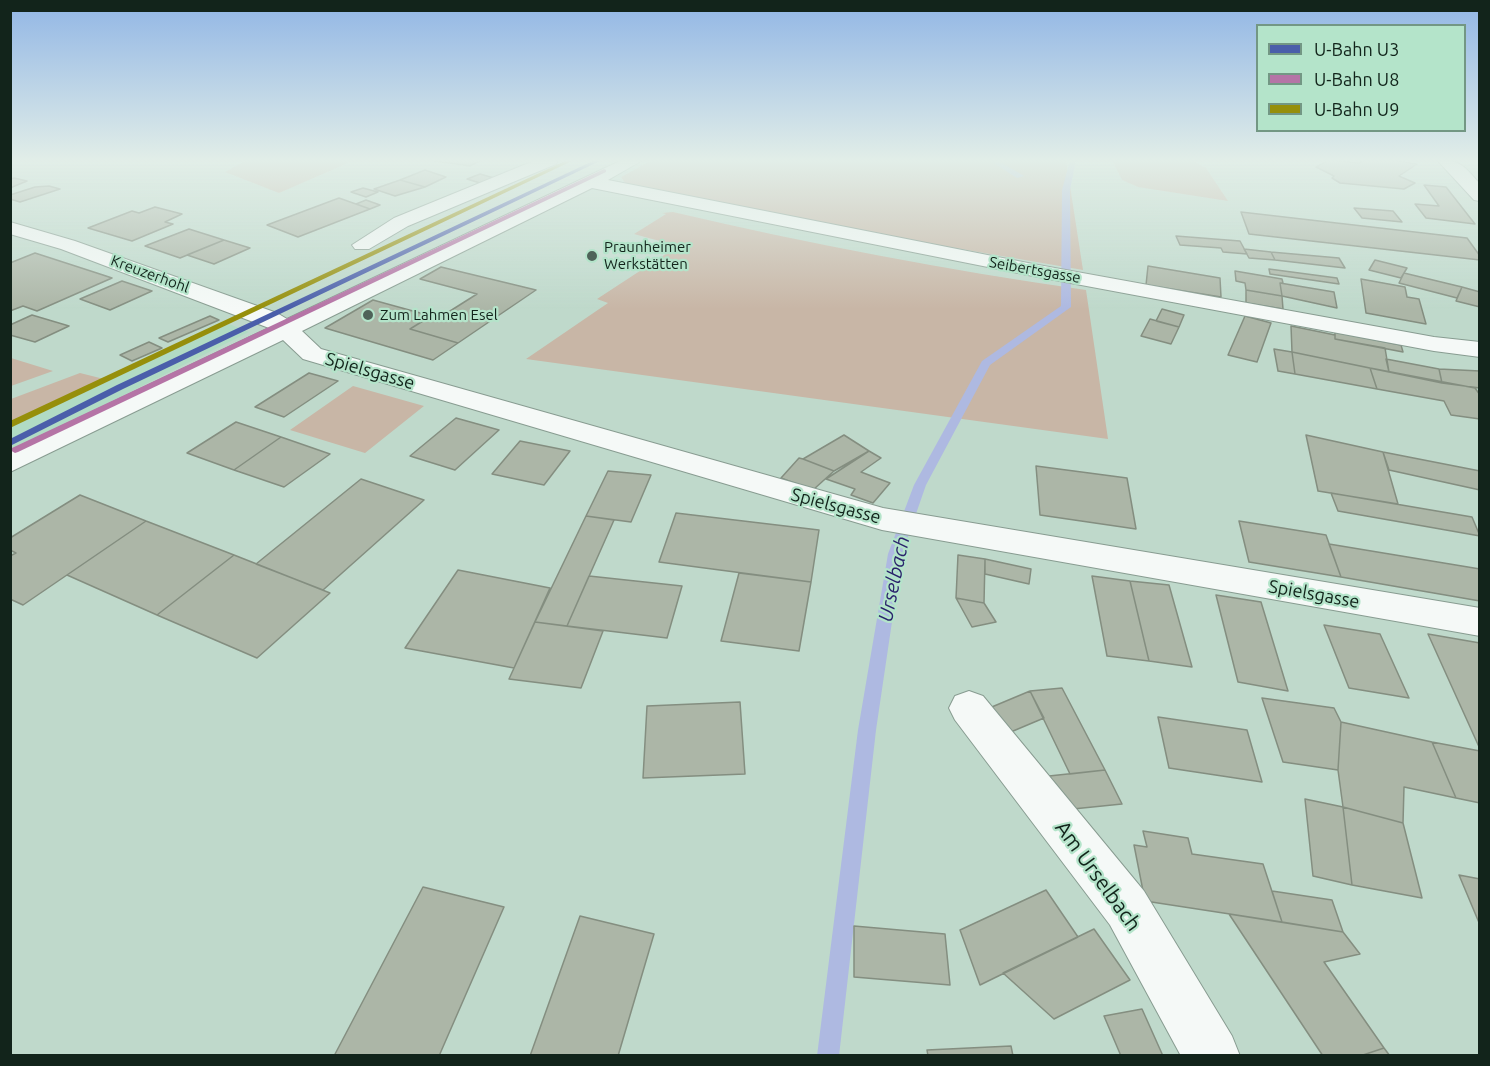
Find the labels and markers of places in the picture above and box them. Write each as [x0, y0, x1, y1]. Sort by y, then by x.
place label: Praunheimer Werkstätten [604, 238, 691, 273]
marker: Praunheimer Werkstätten [585, 249, 599, 263]
place label: Zum Lahmen Esel [380, 306, 498, 324]
marker: Zum Lahmen Esel [361, 308, 375, 322]

